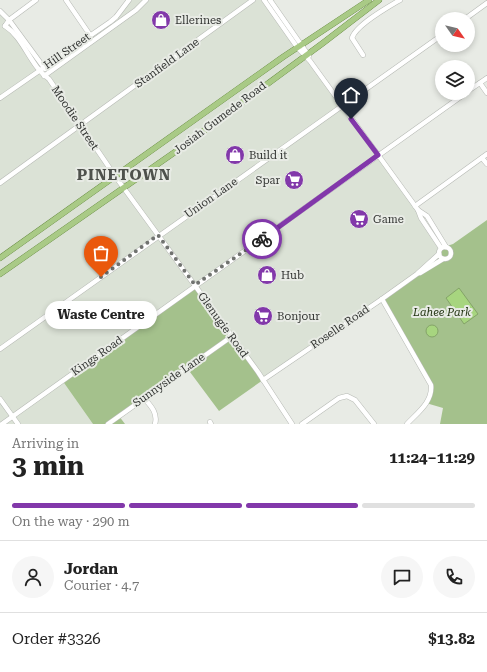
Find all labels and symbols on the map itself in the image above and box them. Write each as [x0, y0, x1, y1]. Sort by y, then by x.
shop icon: Ellerines [150, 9, 172, 31]
north arrow [435, 12, 475, 52]
place label: Ellerines [175, 14, 221, 27]
street label: Hill Street [41, 30, 93, 72]
street label: Stanfield Lane [132, 35, 202, 91]
pin [334, 78, 368, 119]
street label: Josiah Gumede Road [171, 79, 269, 157]
street label: Moodie Street [49, 83, 101, 153]
shop icon: Build it [224, 144, 246, 166]
place label: Build it [249, 149, 287, 162]
district label: PINETOWN [77, 166, 171, 184]
supermarket icon: Spar [283, 169, 305, 191]
place label: Spar [256, 174, 280, 187]
street label: Union Lane [182, 175, 240, 221]
supermarket icon: Game [348, 208, 370, 230]
place label: Game [373, 213, 404, 226]
courier [242, 219, 282, 259]
pin [84, 236, 118, 277]
shop icon: Hub [256, 264, 278, 286]
place label: Hub [281, 269, 304, 282]
street label: Glenugie Road [195, 290, 251, 360]
callout: Waste Centre [45, 301, 157, 329]
street label: Roselle Road [308, 303, 372, 351]
supermarket icon: Bonjour [252, 305, 274, 327]
park label: Lahee Park [412, 306, 471, 319]
place label: Bonjour [277, 310, 320, 323]
street label: Kings Road [69, 334, 125, 378]
street label: Sunnyside Lane [131, 350, 207, 410]

